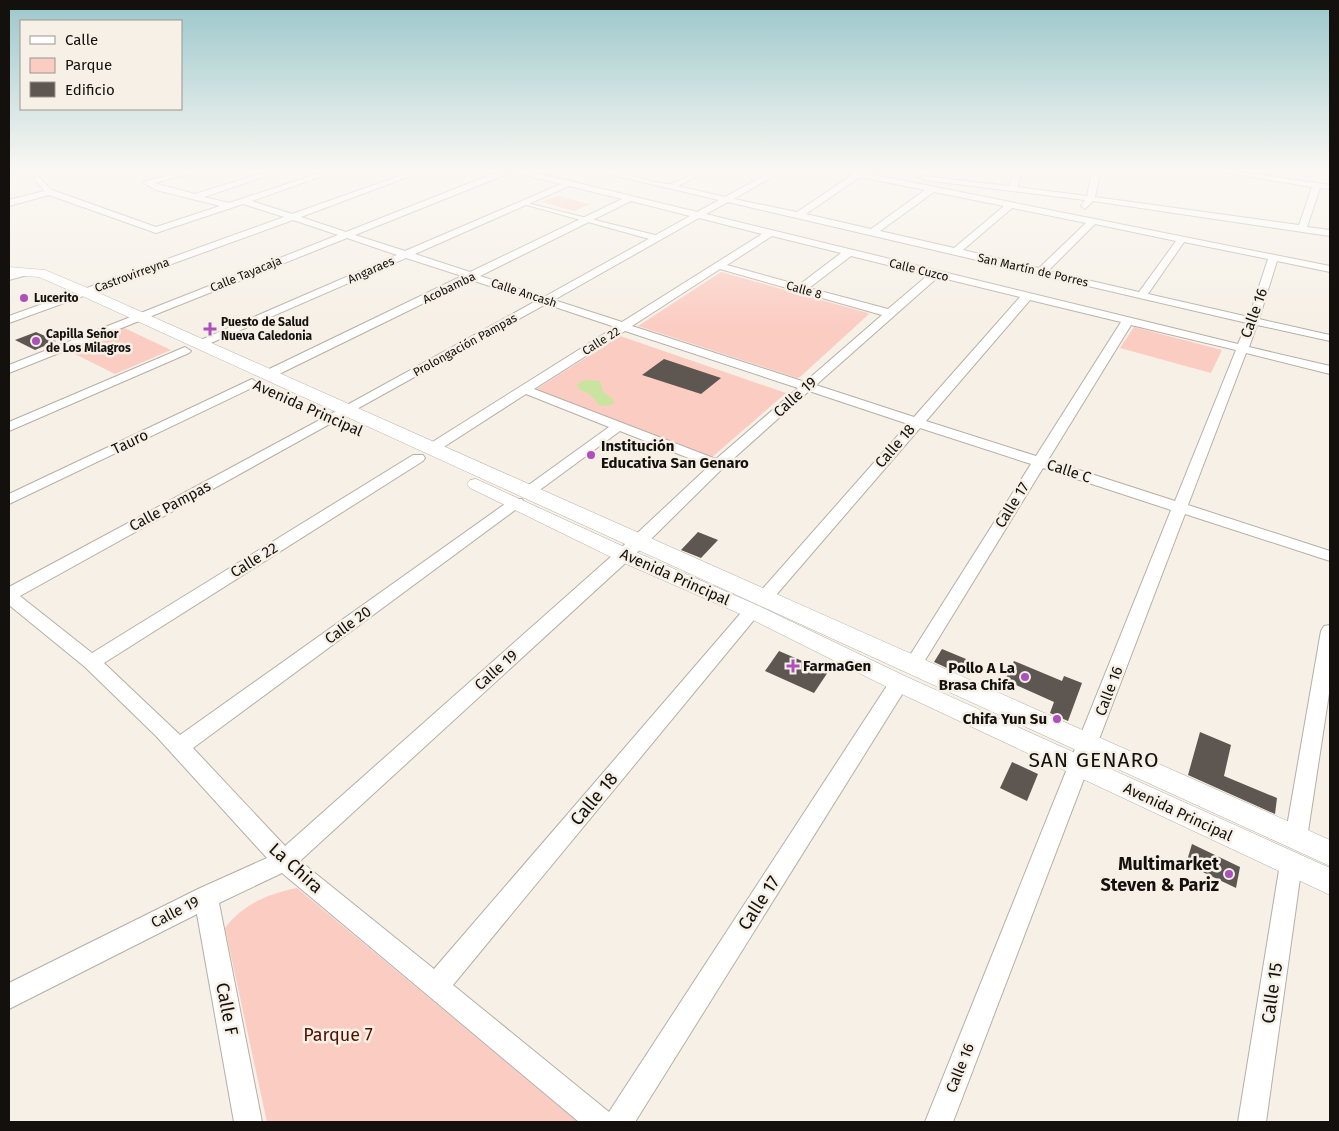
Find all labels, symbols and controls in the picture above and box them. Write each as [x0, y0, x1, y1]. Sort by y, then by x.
legend [20, 20, 182, 110]
text: Calle [65, 31, 98, 49]
text: Parque [65, 56, 112, 74]
text: Edificio [65, 81, 115, 99]
street label: San Martín de Porres [976, 250, 1090, 290]
street label: Calle Tayacaja [208, 253, 284, 295]
street label: Angaraes [346, 253, 397, 286]
street label: Castrovirreyna [93, 255, 171, 295]
street label: Calle Cuzco [888, 256, 950, 284]
street label: Acobamba [420, 269, 478, 307]
street label: Calle Ancash [489, 276, 559, 310]
street label: Calle 8 [785, 278, 824, 302]
street label: Calle 16 [1237, 286, 1271, 340]
place label: Lucerito [34, 291, 79, 305]
marker: Lucerito [18, 292, 30, 304]
street label: Prolongación Pampas [411, 310, 520, 379]
place label: Puesto de Salud Nueva Caledonia [221, 315, 313, 343]
marker: Puesto de Salud Nueva Caledonia [203, 322, 217, 336]
street label: Calle 22 [580, 324, 622, 358]
place label: Capilla Señor de Los Milagros [46, 327, 131, 355]
marker: Capilla Señor de Los Milagros [30, 335, 42, 347]
street label: Calle 19 [770, 373, 820, 421]
street label: Avenida Principal [250, 376, 366, 440]
street label: Calle 18 [871, 421, 919, 471]
street label: Tauro [109, 426, 151, 458]
place label: Institución Educativa San Genaro [601, 437, 749, 472]
marker: Institución Educativa San Genaro [585, 449, 597, 461]
street label: Calle C [1045, 455, 1094, 487]
street label: Calle Pampas [126, 477, 214, 535]
street label: Calle 17 [991, 479, 1033, 531]
street label: Calle 22 [227, 539, 281, 581]
street label: Avenida Principal [617, 545, 733, 609]
street label: Calle 20 [321, 602, 375, 648]
street label: Calle 19 [471, 646, 521, 694]
place label: FarmaGen [803, 657, 871, 675]
place label: Pollo A La Brasa Chifa [939, 659, 1015, 694]
marker: FarmaGen [787, 660, 799, 672]
street label: Calle 16 [1091, 664, 1127, 718]
marker: Pollo A La Brasa Chifa [1019, 671, 1031, 683]
place label: Chifa Yun Su [963, 710, 1047, 728]
marker: Chifa Yun Su [1051, 713, 1063, 725]
district label: SAN GENARO [1028, 747, 1160, 773]
street label: Calle 18 [566, 768, 622, 830]
street label: Avenida Principal [1121, 779, 1236, 845]
street label: La Chira [264, 838, 328, 898]
place label: Multimarket Steven & Pariz [1100, 853, 1220, 896]
marker: Multimarket Steven & Pariz [1223, 868, 1235, 880]
street label: Calle 17 [733, 872, 785, 934]
street label: Calle 19 [148, 892, 202, 932]
street label: Calle 15 [1257, 961, 1287, 1025]
street label: Calle F [211, 981, 243, 1037]
park label: Parque 7 [303, 1024, 373, 1046]
street label: Calle 16 [942, 1041, 978, 1095]

